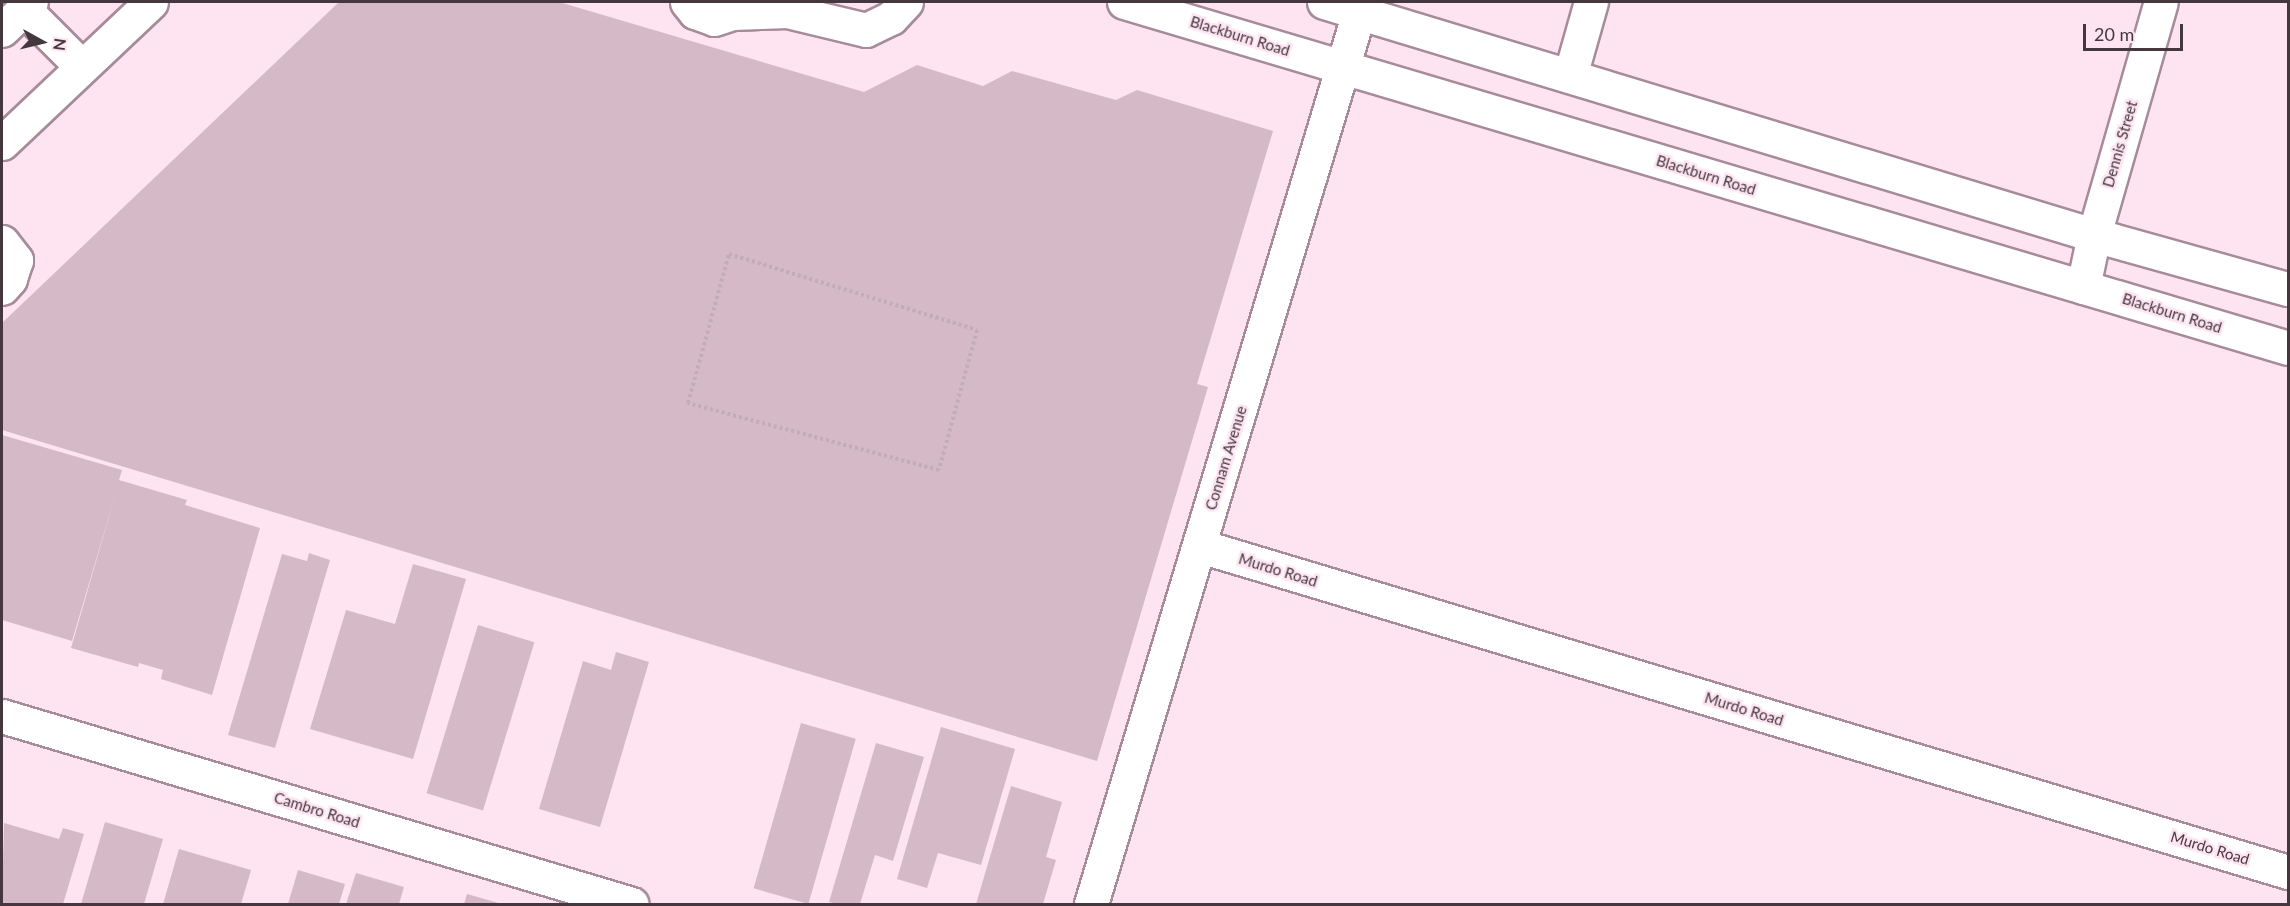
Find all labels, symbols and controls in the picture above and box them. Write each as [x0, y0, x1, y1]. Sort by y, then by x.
north arrow [12, 12, 72, 72]
street label: Blackburn Road [1188, 12, 1292, 60]
scale bar [2086, 12, 2186, 50]
text: 20 m [2094, 23, 2134, 45]
text: N [50, 37, 71, 52]
street label: Dennis Street [2099, 99, 2141, 189]
street label: Blackburn Road [1654, 151, 1758, 199]
street label: Blackburn Road [2120, 289, 2224, 337]
street label: Connam Avenue [1202, 404, 1250, 512]
street label: Murdo Road [1236, 550, 1320, 590]
street label: Murdo Road [1702, 689, 1786, 729]
street label: Cambro Road [272, 788, 362, 832]
street label: Murdo Road [2168, 828, 2252, 868]

